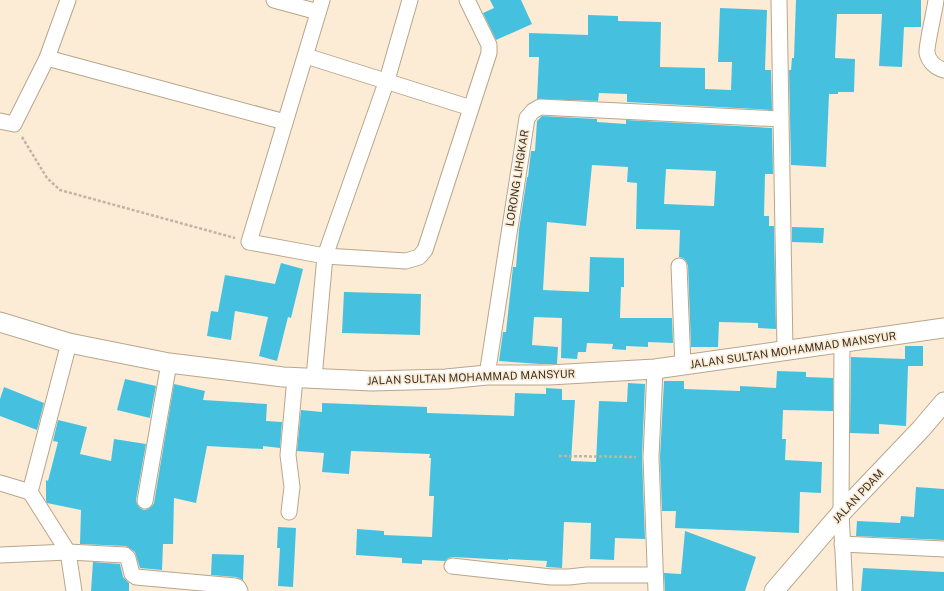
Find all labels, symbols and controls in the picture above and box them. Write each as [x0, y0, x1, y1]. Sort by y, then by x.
street label: LORONG LIHGKAR [503, 129, 531, 227]
street label: JALAN SULTAN MOHAMMAD MANSYUR [689, 330, 897, 370]
street label: JALAN SULTAN MOHAMMAD MANSYUR [367, 367, 575, 387]
street label: JALAN PDAM [830, 467, 886, 525]

